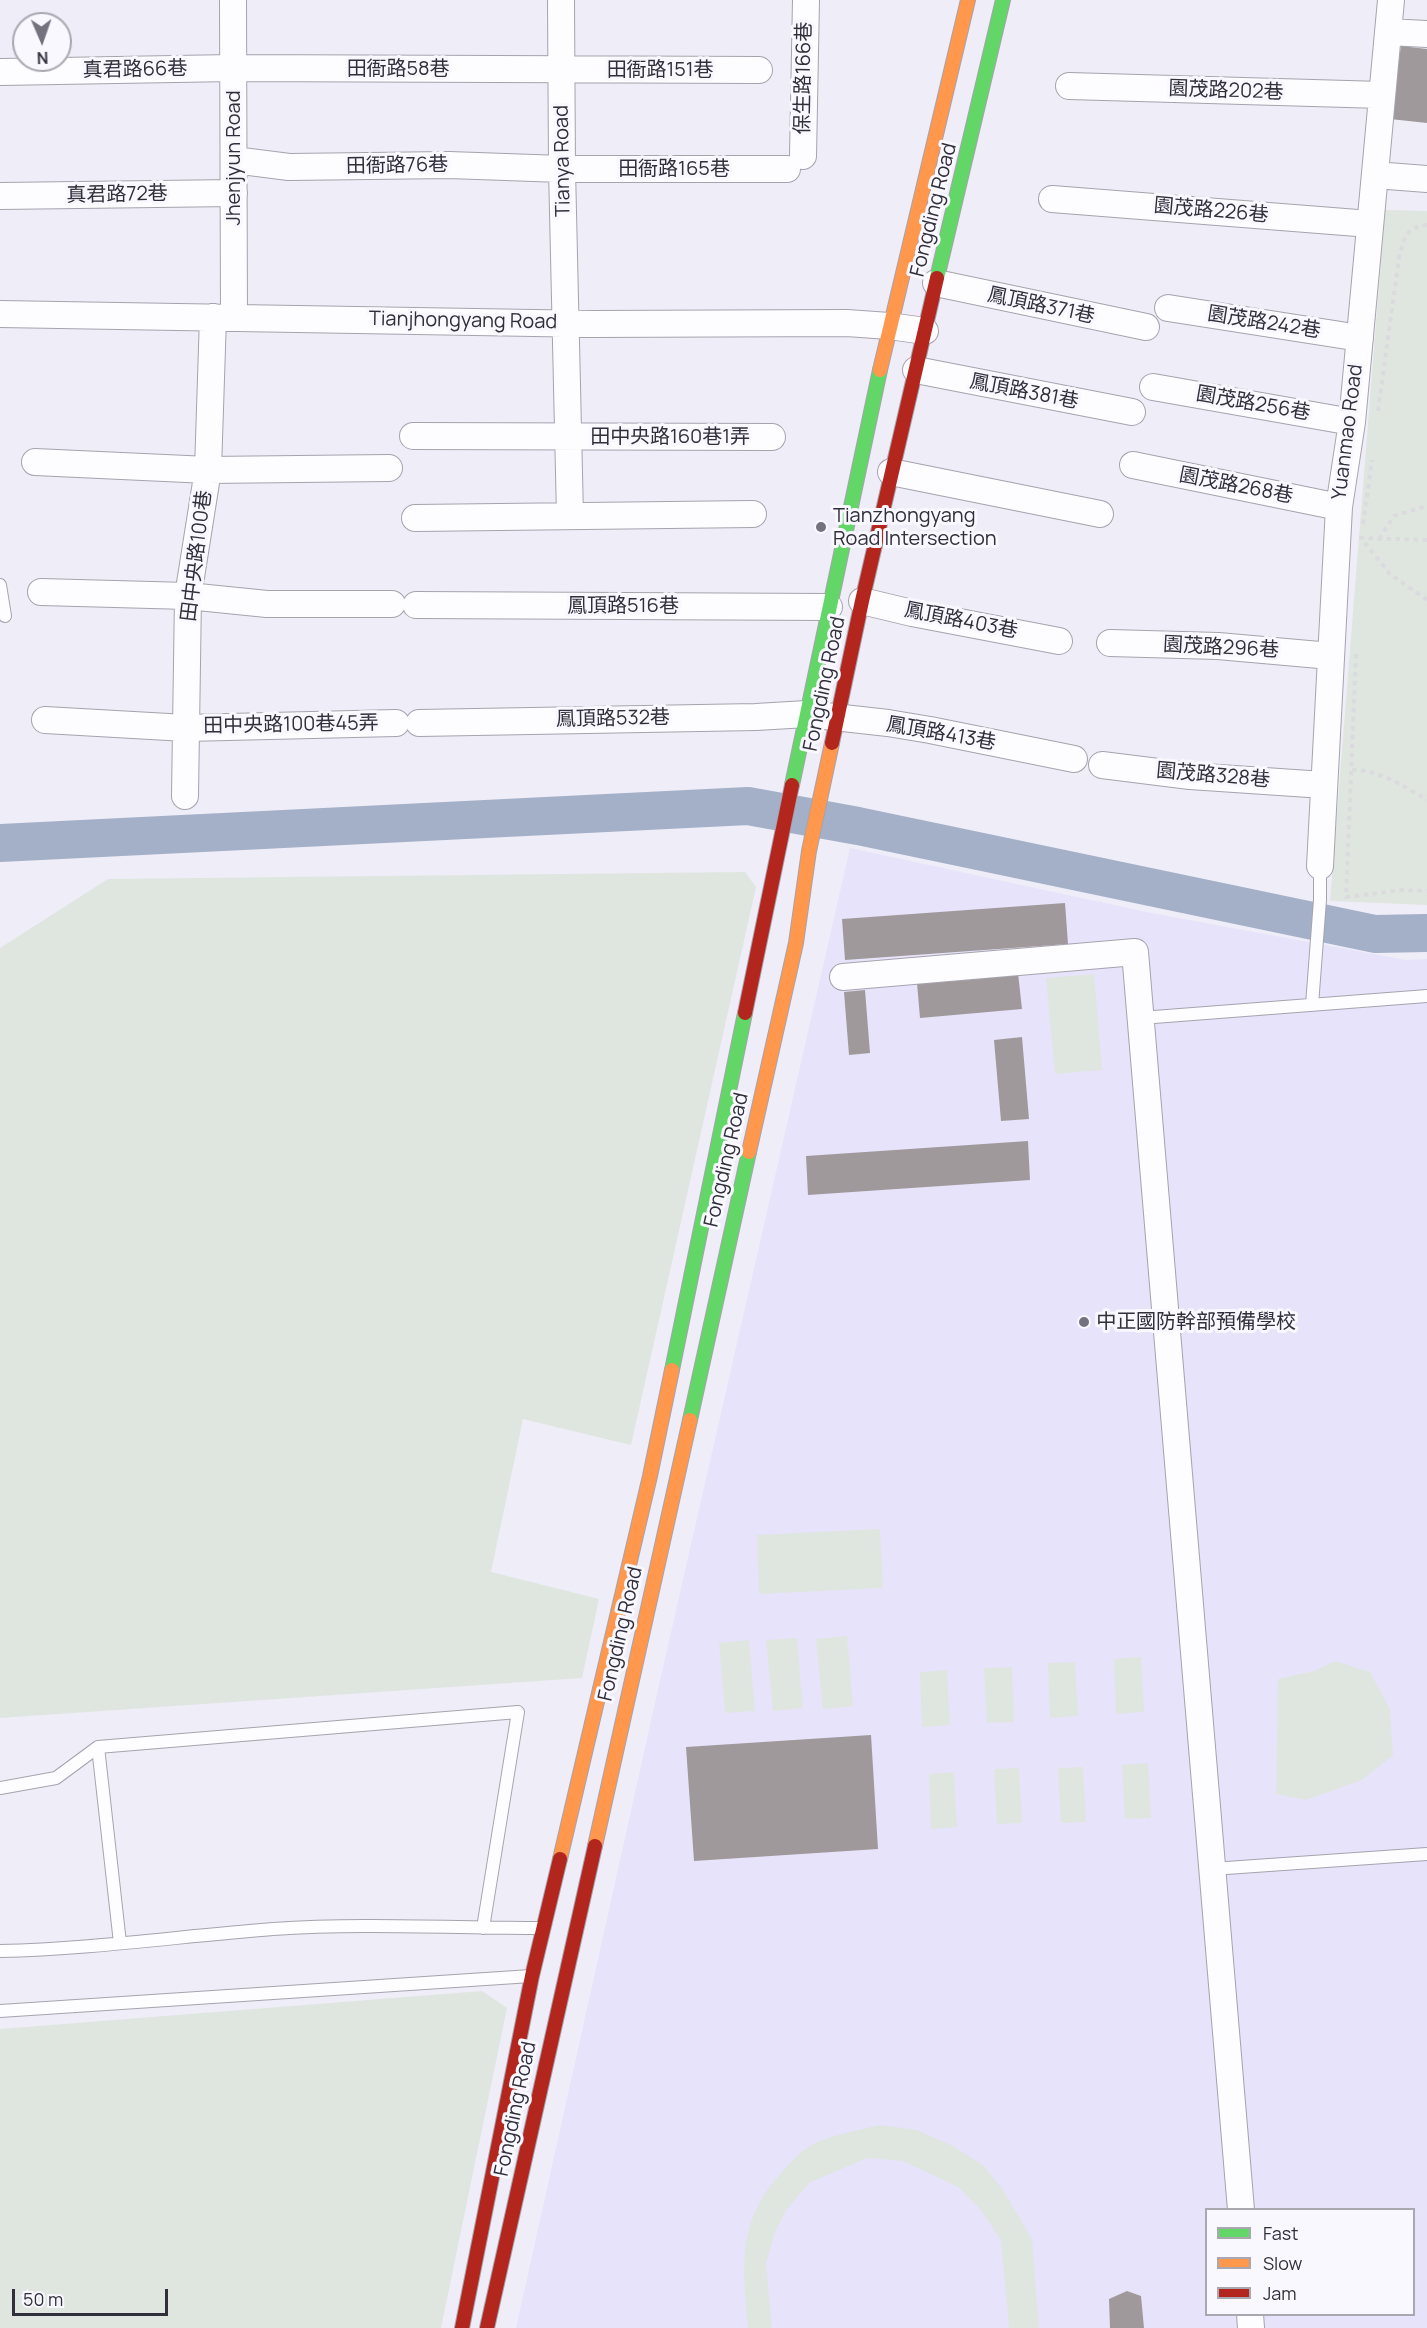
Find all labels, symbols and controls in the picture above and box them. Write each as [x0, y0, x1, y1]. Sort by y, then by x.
north arrow [12, 12, 72, 72]
street label: 保生路166巷 [791, 21, 817, 135]
text: N [36, 47, 49, 69]
street label: 真君路66巷 [82, 57, 188, 83]
street label: 田衙路58巷 [346, 57, 450, 81]
street label: 田衙路151巷 [606, 58, 714, 82]
street label: 園茂路202巷 [1168, 77, 1284, 105]
street label: Jhenjyun Road [222, 90, 246, 226]
street label: Tianya Road [550, 105, 576, 217]
street label: Fongding Road [906, 141, 962, 279]
street label: 田衙路76巷 [346, 153, 448, 179]
street label: 田衙路165巷 [618, 157, 730, 181]
street label: 真君路72巷 [66, 182, 168, 208]
street label: 園茂路226巷 [1153, 194, 1269, 228]
street label: 鳳頂路371巷 [985, 283, 1097, 329]
street label: 園茂路242巷 [1206, 302, 1322, 344]
street label: Tianjhongyang Road [369, 307, 557, 335]
street label: Yuanmao Road [1328, 363, 1368, 501]
street label: 鳳頂路381巷 [967, 370, 1081, 414]
street label: 園茂路256巷 [1194, 382, 1312, 426]
street label: 田中央路160巷1弄 [590, 425, 750, 449]
street label: 園茂路268巷 [1177, 463, 1295, 509]
street label: 田中央路100巷 [177, 489, 217, 623]
place label: Tianzhongyang Road Intersection [833, 504, 997, 551]
marker: Tianzhongyang Road Intersection [814, 520, 828, 534]
street label: 鳳頂路516巷 [567, 594, 679, 618]
street label: 鳳頂路403巷 [902, 598, 1020, 644]
street label: Fongding Road [799, 615, 851, 753]
street label: 園茂路296巷 [1162, 633, 1280, 663]
street label: 鳳頂路532巷 [556, 706, 670, 732]
street label: 田中央路100巷45弄 [203, 711, 379, 739]
street label: 鳳頂路413巷 [884, 713, 998, 755]
street label: 園茂路328巷 [1155, 759, 1271, 793]
street label: Fongding Road [700, 1091, 754, 1229]
place label: 中正國防幹部預備學校 [1096, 1310, 1296, 1334]
marker: 中正國防幹部預備學校 [1077, 1315, 1091, 1329]
street label: Fongding Road [594, 1565, 648, 1703]
street label: Fongding Road [490, 2040, 542, 2178]
legend [1205, 2208, 1415, 2316]
text: Fast [1263, 2221, 1298, 2245]
text: Slow [1263, 2251, 1302, 2275]
scale bar [15, 2277, 171, 2315]
text: Jam [1263, 2281, 1297, 2305]
text: 50 m [23, 2287, 63, 2311]

